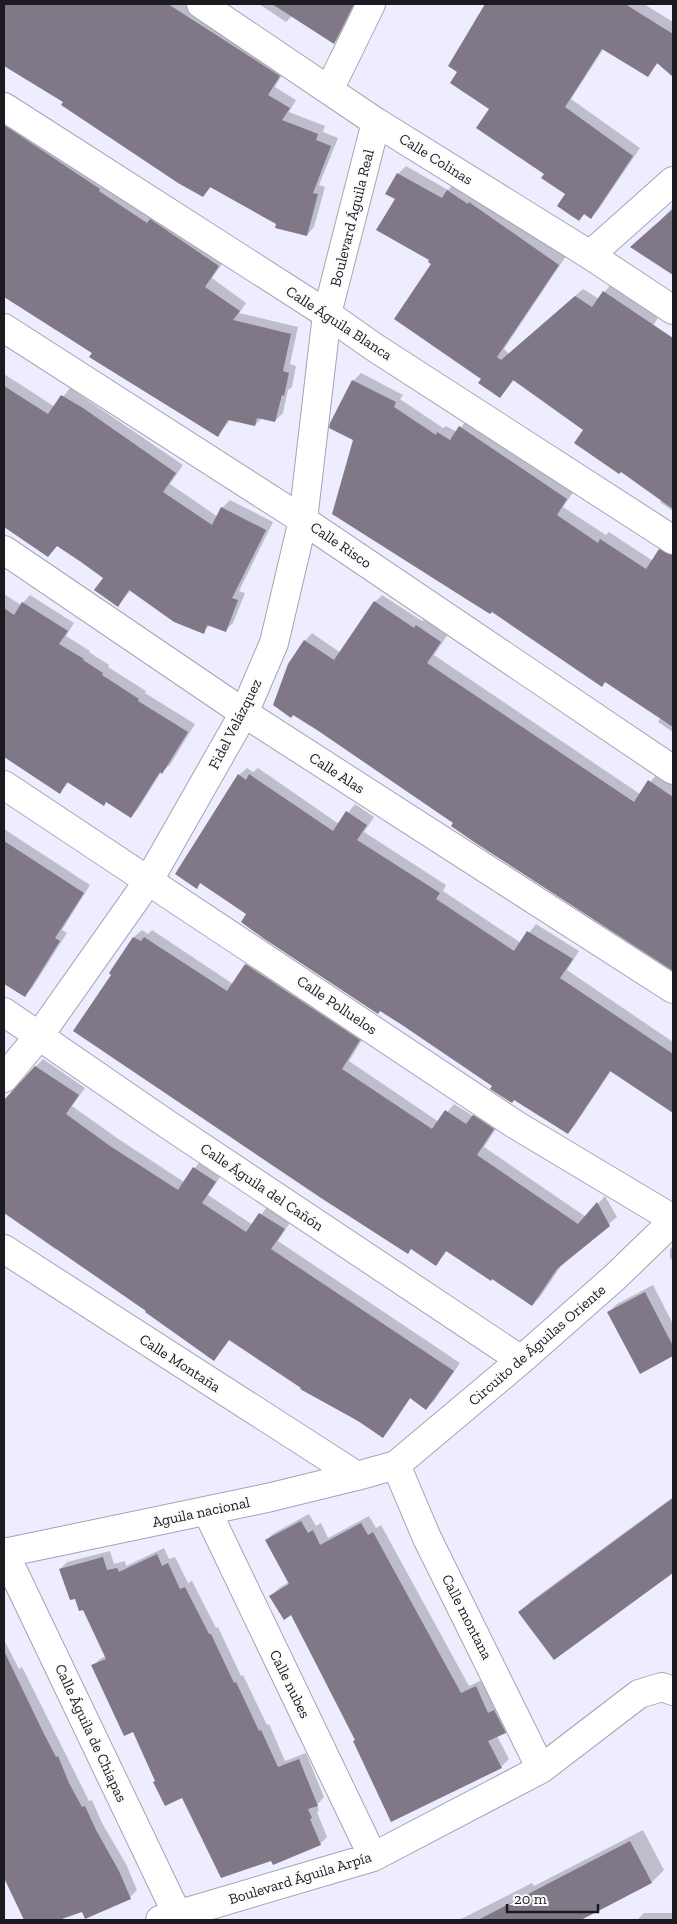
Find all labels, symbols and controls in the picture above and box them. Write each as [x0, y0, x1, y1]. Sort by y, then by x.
street label: Calle Colinas [396, 129, 476, 189]
street label: Boulevard Águila Real [326, 148, 378, 288]
street label: Calle Águila Blanca [283, 282, 395, 364]
street label: Calle Risco [307, 518, 375, 572]
street label: Fidel Velázquez [204, 676, 266, 772]
street label: Calle Alas [306, 748, 368, 798]
street label: Calle Polluelos [293, 972, 381, 1038]
street label: Calle Águila del Cañón [197, 1139, 327, 1235]
street label: Circuito de Águilas Oriente [465, 1281, 609, 1409]
street label: Calle Montaña [136, 1330, 224, 1396]
street label: Aguila nacional [150, 1493, 252, 1531]
street label: Calle montana [438, 1571, 496, 1663]
street label: Calle nubes [266, 1647, 314, 1721]
street label: Calle Águila de Chiapas [51, 1661, 131, 1805]
street label: Boulevard Águila Arpía [226, 1848, 374, 1908]
scale bar [507, 1882, 598, 1914]
text: 20 m [514, 1890, 547, 1908]

